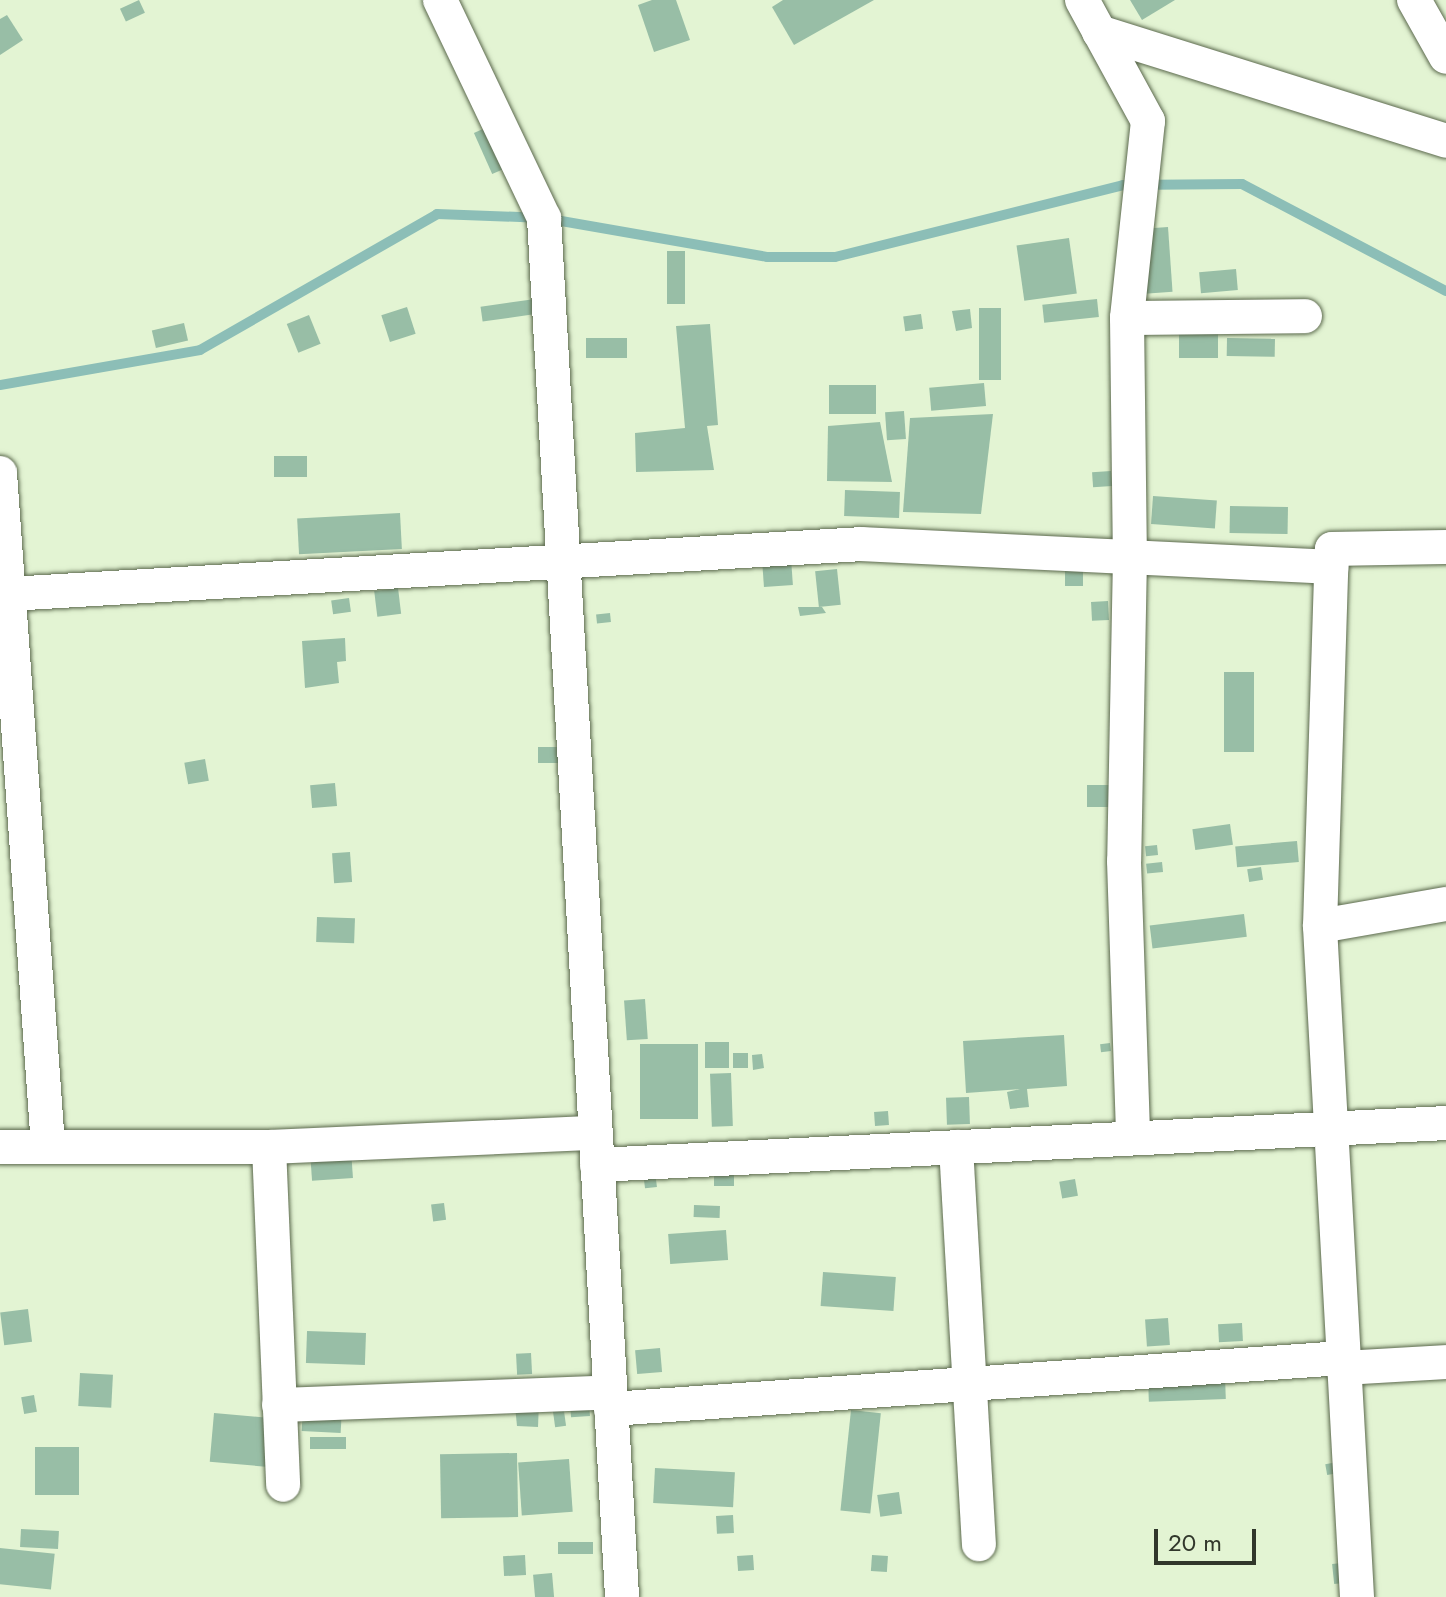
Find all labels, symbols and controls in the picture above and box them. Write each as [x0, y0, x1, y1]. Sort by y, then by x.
scale bar [1158, 1513, 1260, 1563]
text: 20 m [1168, 1525, 1222, 1560]

